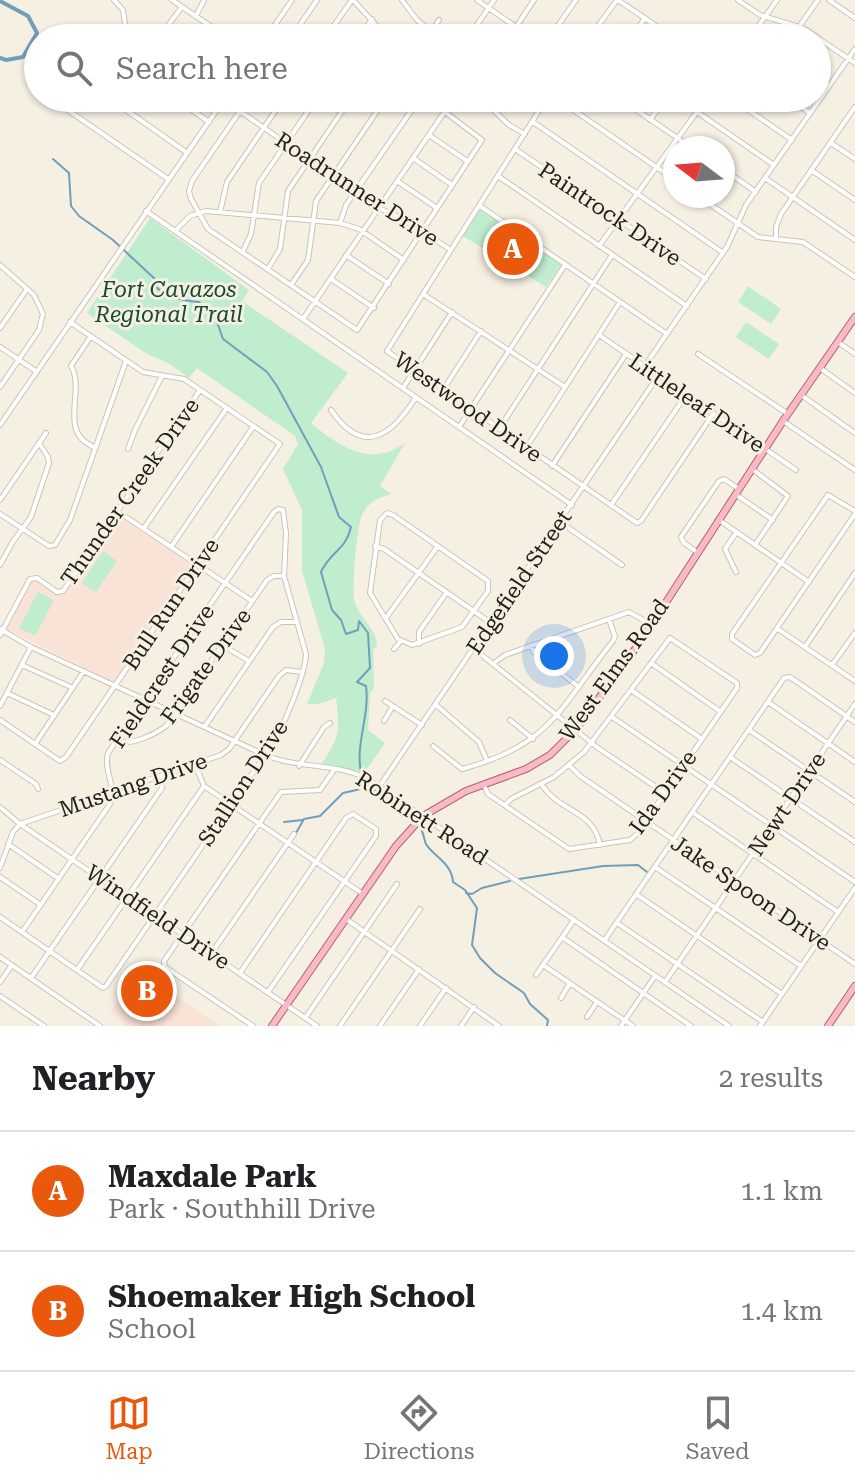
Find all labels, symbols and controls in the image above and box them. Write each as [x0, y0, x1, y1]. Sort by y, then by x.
search box [24, 24, 831, 112]
icon: search [52, 46, 96, 90]
text: Search here [116, 51, 288, 86]
street label: Roadrunner Drive [271, 127, 443, 251]
north arrow [663, 136, 735, 208]
street label: Paintrock Drive [534, 157, 686, 271]
pin: A [487, 219, 539, 279]
park label: Fort Cavazos Regional Trail [94, 277, 243, 327]
street label: Westwood Drive [389, 347, 547, 467]
street label: Littleleaf Drive [624, 348, 770, 458]
street label: Thunder Creek Drive [56, 393, 204, 591]
street label: Edgefield Street [462, 505, 576, 659]
street label: Bull Run Drive [118, 534, 224, 674]
street label: West Elms Road [554, 594, 674, 746]
street label: Fieldcrest Drive [105, 599, 219, 753]
street label: Frigate Drive [156, 604, 256, 728]
your location [534, 636, 574, 676]
street label: Stallion Drive [193, 715, 293, 851]
street label: Ida Drive [624, 745, 702, 839]
street label: Mustang Drive [56, 748, 210, 822]
street label: Newt Drive [743, 748, 831, 860]
street label: Robinett Road [351, 766, 493, 870]
street label: Jake Spoon Drive [666, 830, 836, 956]
street label: Windfield Drive [81, 860, 235, 974]
pin: B [121, 961, 173, 1021]
text: Nearby [32, 1058, 155, 1098]
text: 2 results [719, 1063, 823, 1093]
text: Maxdale Park [108, 1159, 317, 1194]
text: A [49, 1176, 67, 1206]
text: 1.1 km [740, 1176, 823, 1206]
text: Park · Southhill Drive [108, 1194, 376, 1224]
text: Shoemaker High School [108, 1279, 475, 1314]
text: B [49, 1296, 67, 1326]
text: 1.4 km [740, 1296, 823, 1326]
text: School [108, 1314, 196, 1344]
tab: Map [106, 1391, 153, 1464]
tab: Directions [364, 1391, 474, 1464]
tab: Saved [686, 1391, 749, 1464]

